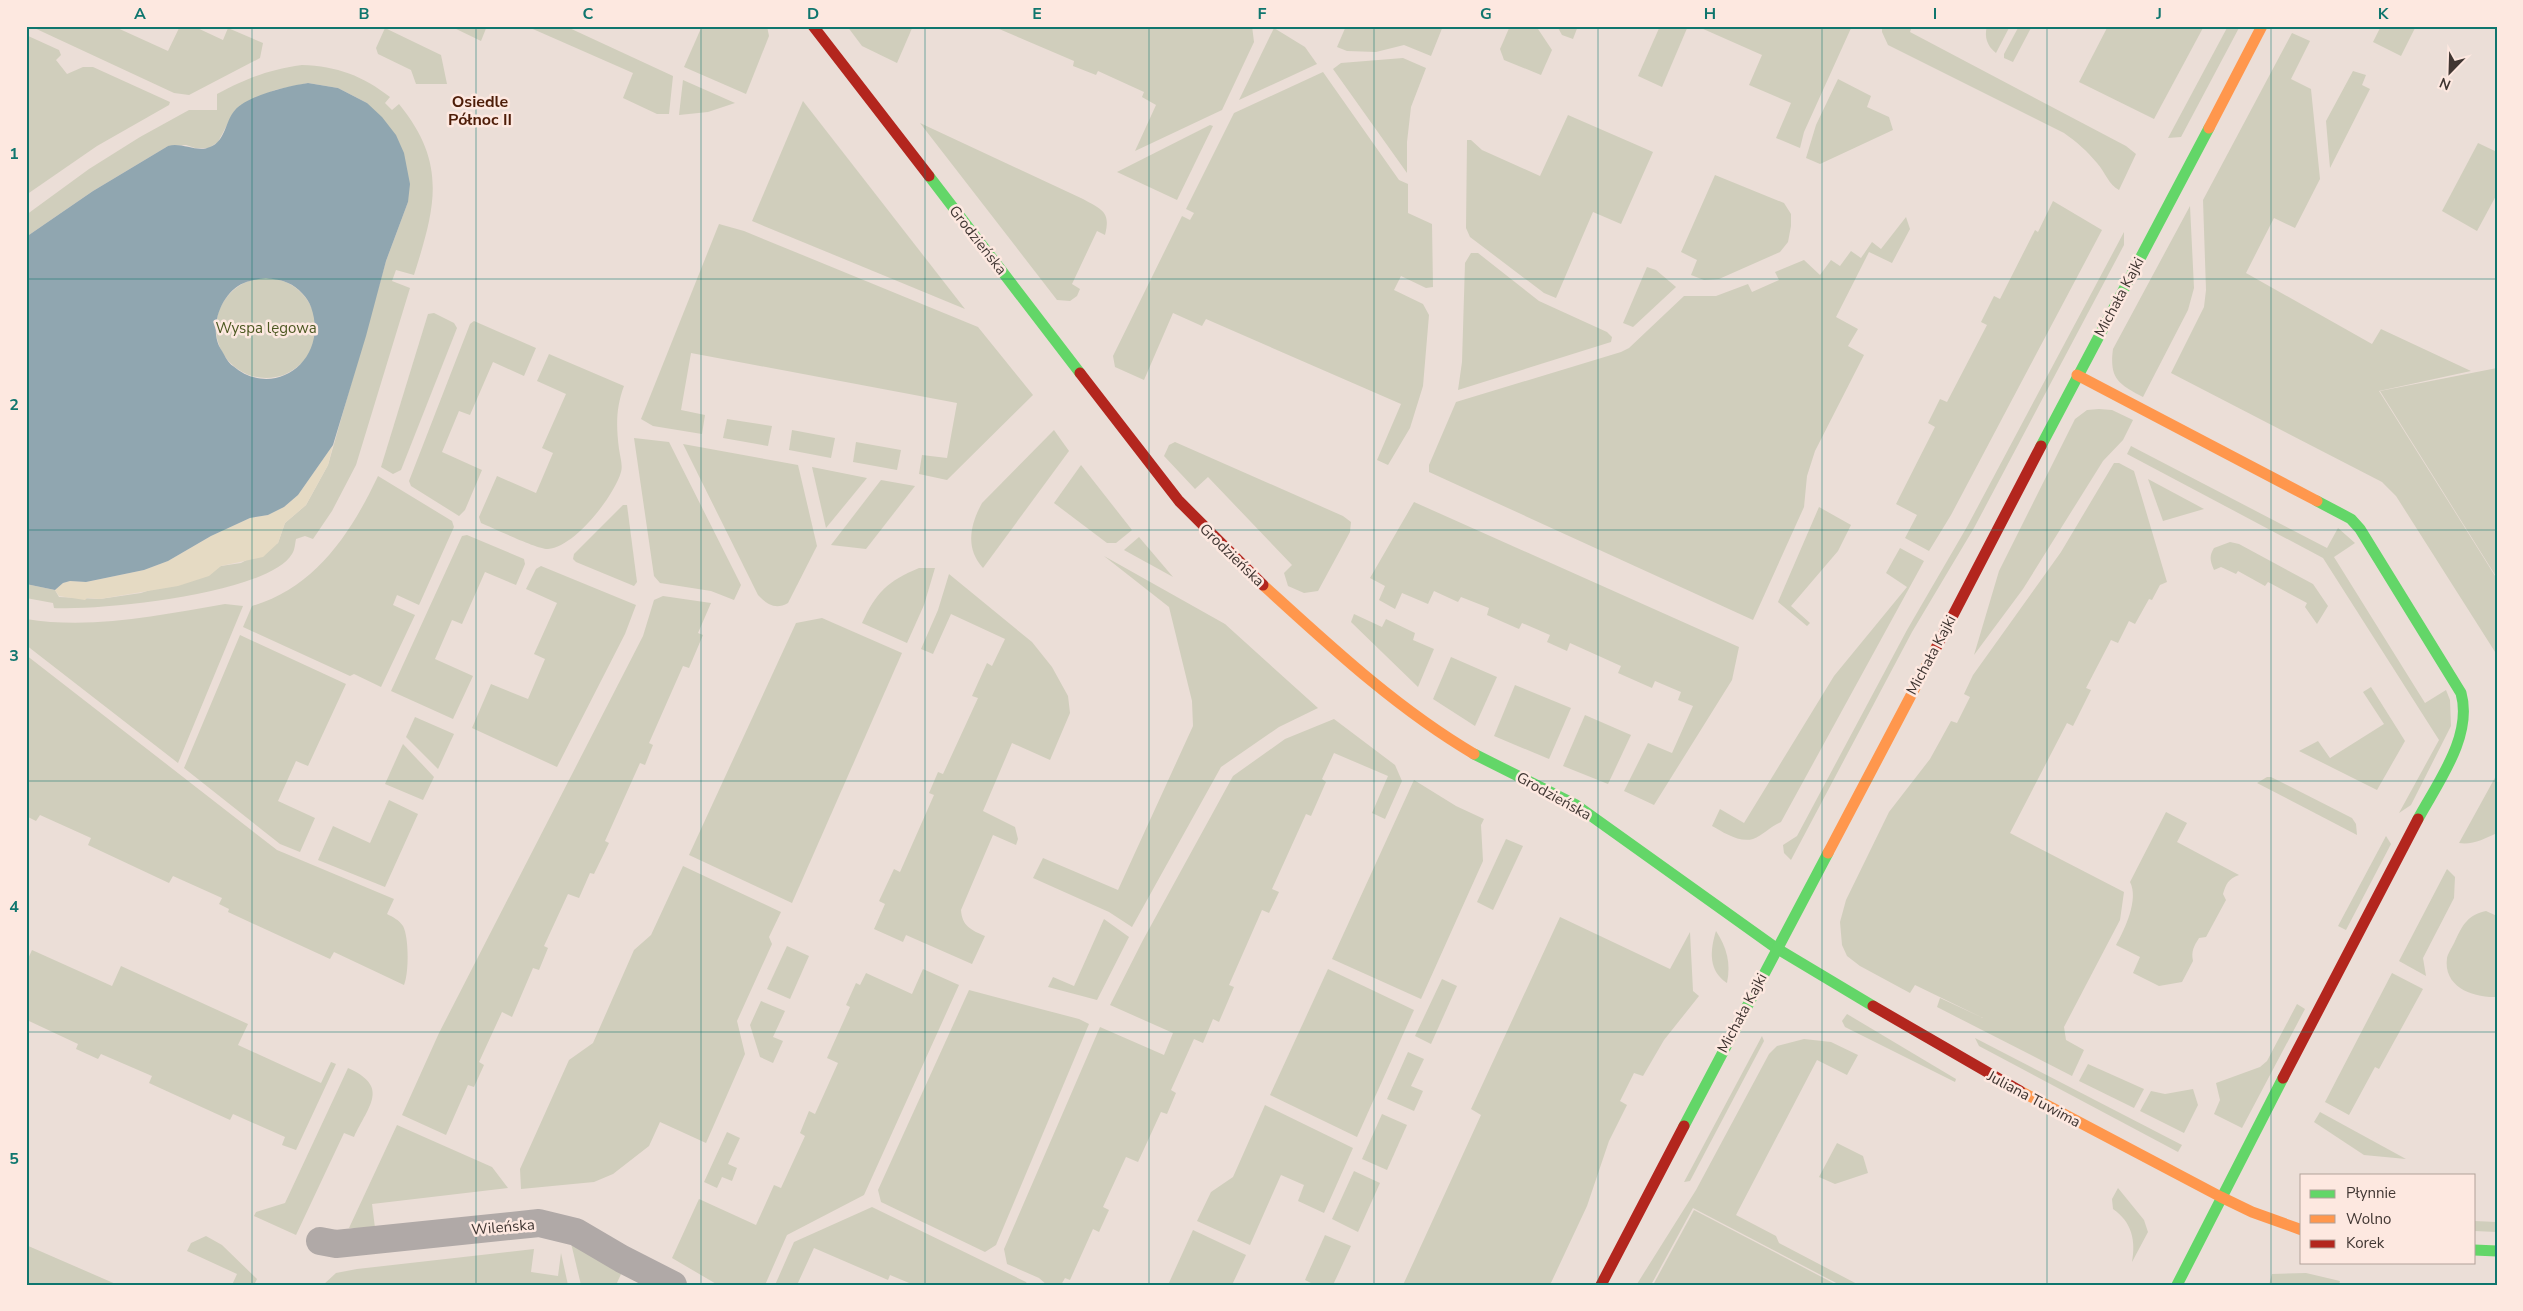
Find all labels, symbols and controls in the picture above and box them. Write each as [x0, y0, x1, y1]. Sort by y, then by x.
text: A [134, 3, 146, 25]
text: B [358, 3, 370, 25]
text: C [583, 3, 594, 25]
text: D [807, 3, 819, 25]
text: E [1032, 3, 1042, 25]
text: F [1258, 3, 1267, 25]
text: G [1480, 3, 1492, 25]
text: H [1704, 3, 1716, 25]
text: I [1933, 3, 1937, 25]
text: J [2155, 3, 2162, 25]
text: K [2378, 3, 2390, 25]
north arrow [2426, 48, 2476, 98]
text: N [2437, 73, 2454, 94]
district label: Osiedle Północ II [448, 91, 512, 131]
text: 1 [9, 143, 19, 165]
street label: Grodzieńska [945, 201, 1011, 279]
street label: Michała Kajki [2090, 254, 2148, 340]
park label: Wyspa lęgowa [215, 318, 317, 338]
text: 2 [9, 394, 19, 416]
street label: Grodzieńska [1195, 519, 1269, 591]
street label: Michała Kajki [1902, 612, 1960, 698]
text: 3 [9, 645, 19, 667]
street label: Grodzieńska [1513, 767, 1595, 825]
text: 4 [9, 896, 19, 918]
street label: Michała Kajki [1713, 970, 1771, 1056]
street label: Juliana Tuwima [1983, 1066, 2084, 1132]
text: 5 [9, 1148, 19, 1170]
legend [2300, 1174, 2476, 1264]
text: Płynnie [2346, 1183, 2396, 1203]
text: Wolno [2346, 1209, 2391, 1229]
street label: Wileńska [471, 1214, 535, 1240]
text: Korek [2346, 1233, 2385, 1253]

